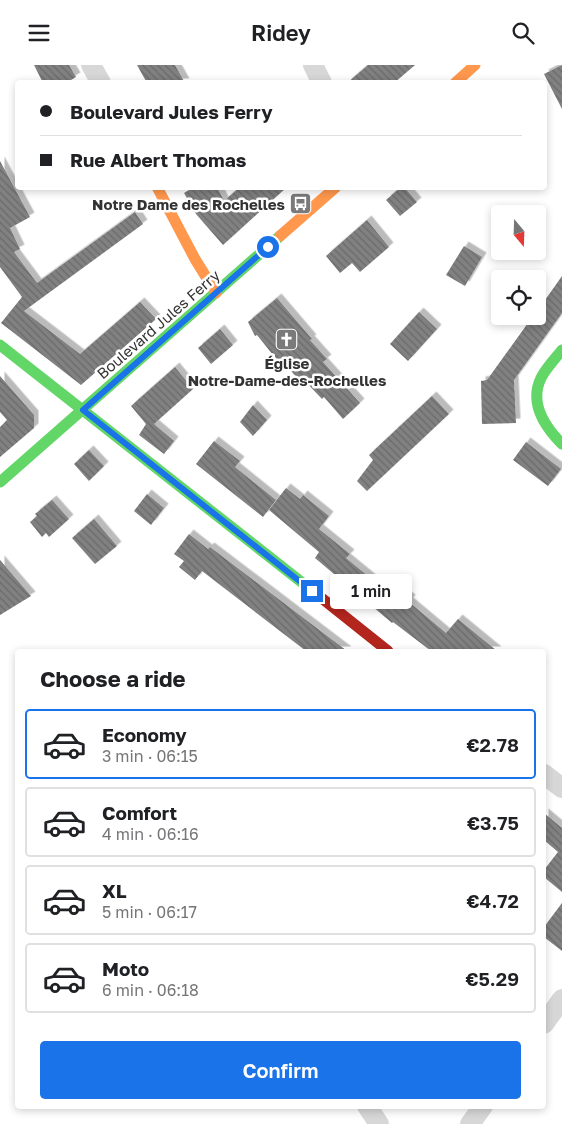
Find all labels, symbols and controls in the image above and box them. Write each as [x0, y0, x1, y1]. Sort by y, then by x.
icon: menu [25, 19, 53, 47]
text: Ridey [251, 19, 311, 46]
icon: search [509, 19, 537, 47]
text: Boulevard Jules Ferry [70, 100, 273, 123]
text: Rue Albert Thomas [70, 148, 246, 171]
bus stop icon: Notre Dame des Rochelles [289, 192, 313, 216]
place label: Notre Dame des Rochelles [92, 195, 285, 213]
north arrow [491, 205, 546, 260]
map controls [491, 205, 546, 325]
route start [257, 236, 279, 258]
street label: Boulevard Jules Ferry [93, 265, 224, 382]
button: locate [491, 270, 546, 325]
church icon: Église Notre-Dame-des-Rochelles [275, 328, 299, 352]
place label: Église Notre-Dame-des-Rochelles [188, 354, 386, 389]
callout: 1 min [330, 573, 412, 609]
route end [301, 580, 323, 602]
text: 1 min [351, 581, 391, 601]
text: Choose a ride [40, 665, 186, 692]
icon: car [42, 722, 87, 767]
text: Economy [102, 723, 187, 746]
text: €2.78 [466, 733, 519, 756]
text: 3 min · 06:15 [102, 746, 198, 766]
icon: car [42, 800, 87, 845]
text: Comfort [102, 801, 177, 824]
text: €3.75 [467, 811, 519, 834]
text: 4 min · 06:16 [102, 824, 199, 844]
icon: car [42, 878, 87, 923]
text: XL [102, 879, 127, 902]
text: €4.72 [466, 889, 519, 912]
text: 5 min · 06:17 [102, 902, 197, 922]
icon: car [42, 956, 87, 1001]
text: Moto [102, 957, 149, 980]
text: €5.29 [465, 967, 519, 990]
text: 6 min · 06:18 [102, 980, 199, 1000]
button: Confirm [40, 1041, 521, 1099]

